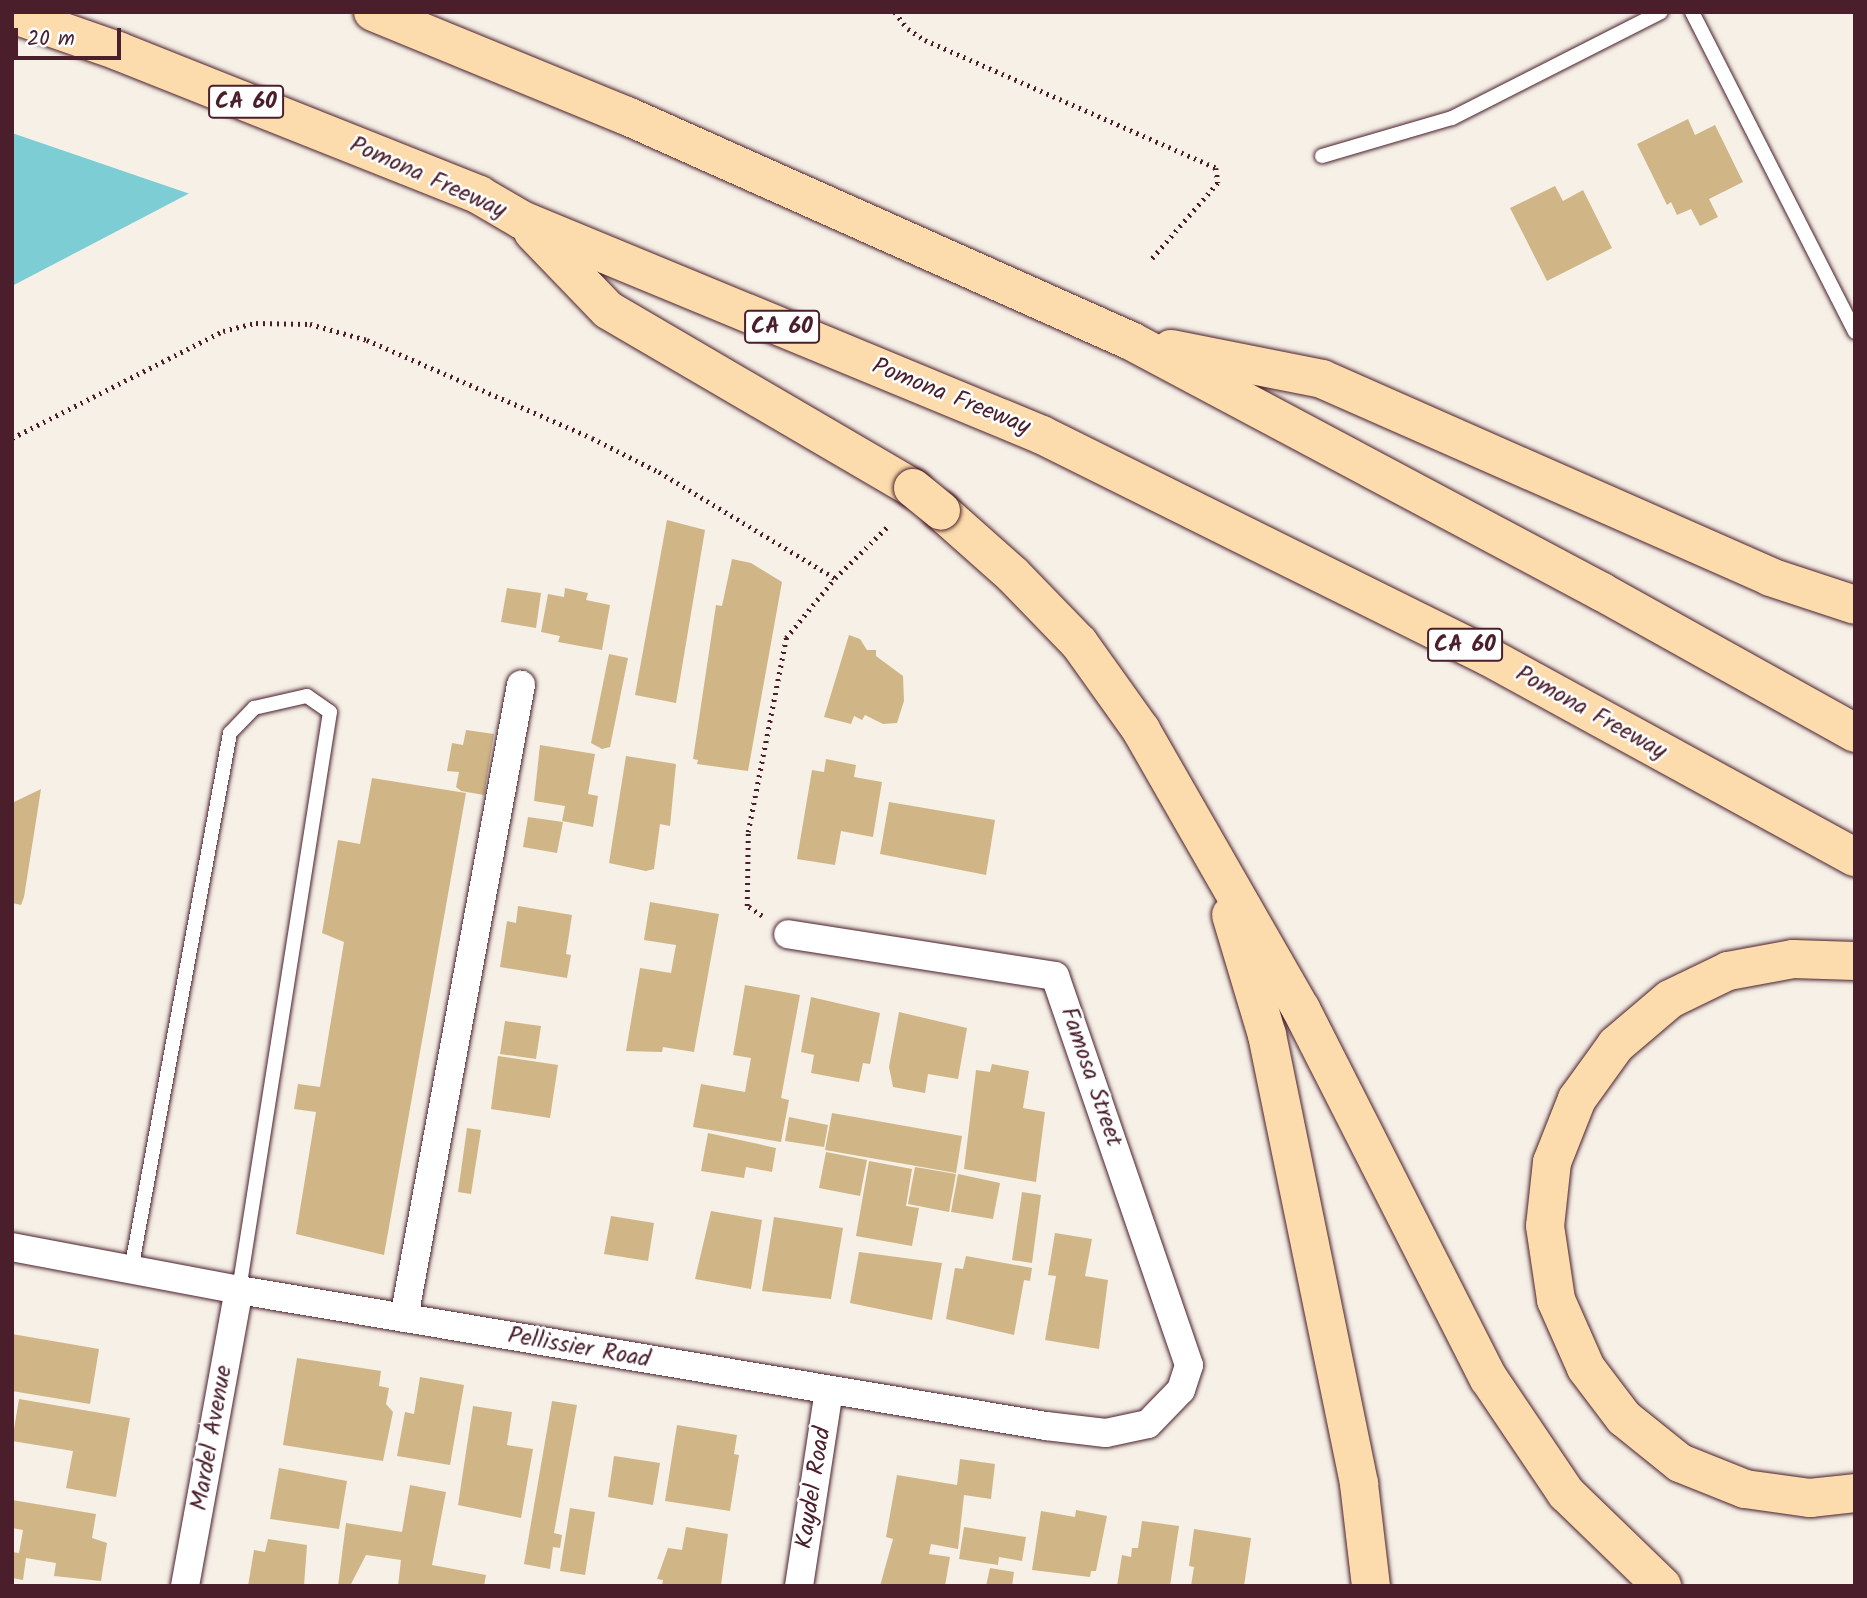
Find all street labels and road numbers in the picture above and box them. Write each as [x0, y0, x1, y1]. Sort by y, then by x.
road number: CA 60 [208, 82, 284, 122]
street label: Pomona Freeway [345, 131, 511, 225]
road number: CA 60 [744, 308, 820, 346]
street label: Pomona Freeway [868, 352, 1034, 442]
road number: CA 60 [1426, 625, 1504, 664]
street label: Pomona Freeway [1510, 660, 1672, 766]
street label: Famosa Street [1054, 1003, 1128, 1151]
street label: Pellissier Road [506, 1321, 652, 1375]
street label: Mardel Avenue [185, 1363, 239, 1513]
street label: Kaydel Road [790, 1425, 838, 1551]

